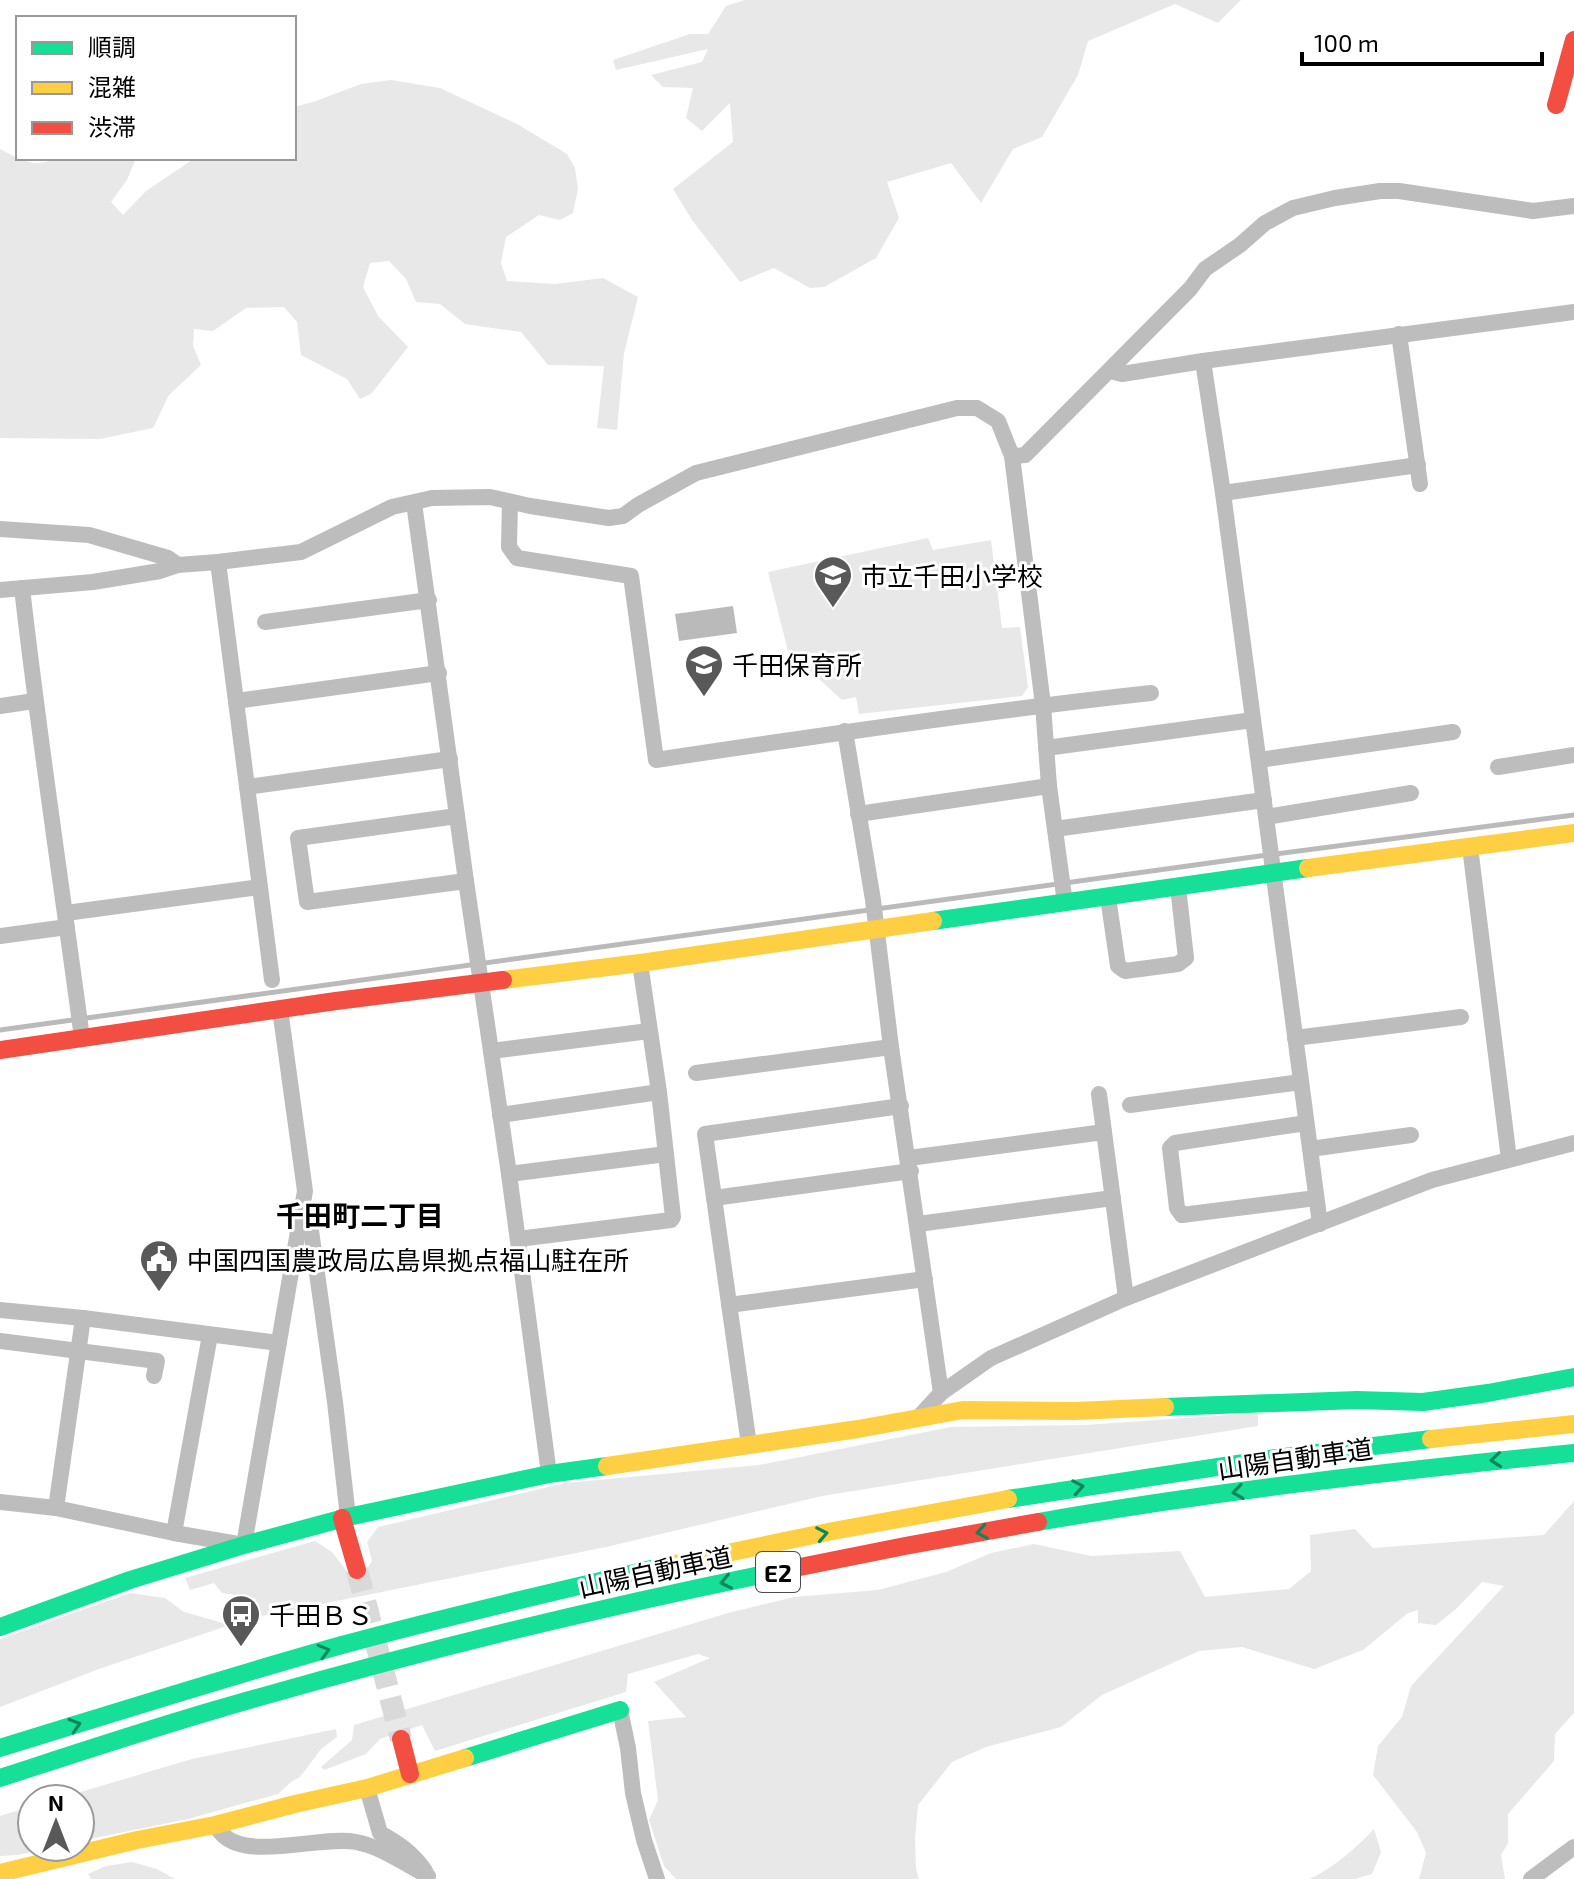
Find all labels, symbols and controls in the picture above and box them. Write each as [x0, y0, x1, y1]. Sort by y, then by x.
legend [16, 16, 296, 160]
scale bar [1302, 16, 1542, 66]
text: 100 m [1314, 28, 1379, 57]
text: 順調 [88, 32, 136, 61]
text: 混雑 [88, 72, 136, 101]
text: 渋滞 [88, 112, 136, 141]
school or university icon: 市立千田小学校 [812, 554, 854, 609]
place label: 市立千田小学校 [861, 560, 1043, 591]
school or university icon: 千田保育所 [683, 643, 725, 698]
place label: 千田保育所 [732, 649, 862, 680]
district label: 千田町二丁目 [276, 1198, 444, 1232]
public building icon: 中国四国農政局広島県拠点福山駐在所 [138, 1238, 180, 1293]
place label: 中国四国農政局広島県拠点福山駐在所 [187, 1244, 629, 1275]
street label: 山陽自動車道 [1216, 1432, 1374, 1484]
one-way arrow [1489, 1451, 1502, 1468]
one-way arrow [1071, 1479, 1084, 1496]
one-way arrow [1231, 1483, 1245, 1500]
one-way arrow [975, 1523, 988, 1540]
one-way arrow [815, 1526, 829, 1543]
street label: 山陽自動車道 [575, 1540, 735, 1602]
road number: E2 [756, 1552, 800, 1592]
one-way arrow [720, 1573, 734, 1590]
bus stop icon: 千田ＢＳ [220, 1593, 262, 1648]
place label: 千田ＢＳ [269, 1599, 373, 1630]
one-way arrow [316, 1644, 330, 1660]
one-way arrow [67, 1718, 81, 1734]
north arrow [16, 1783, 96, 1863]
text: N [48, 1789, 64, 1815]

